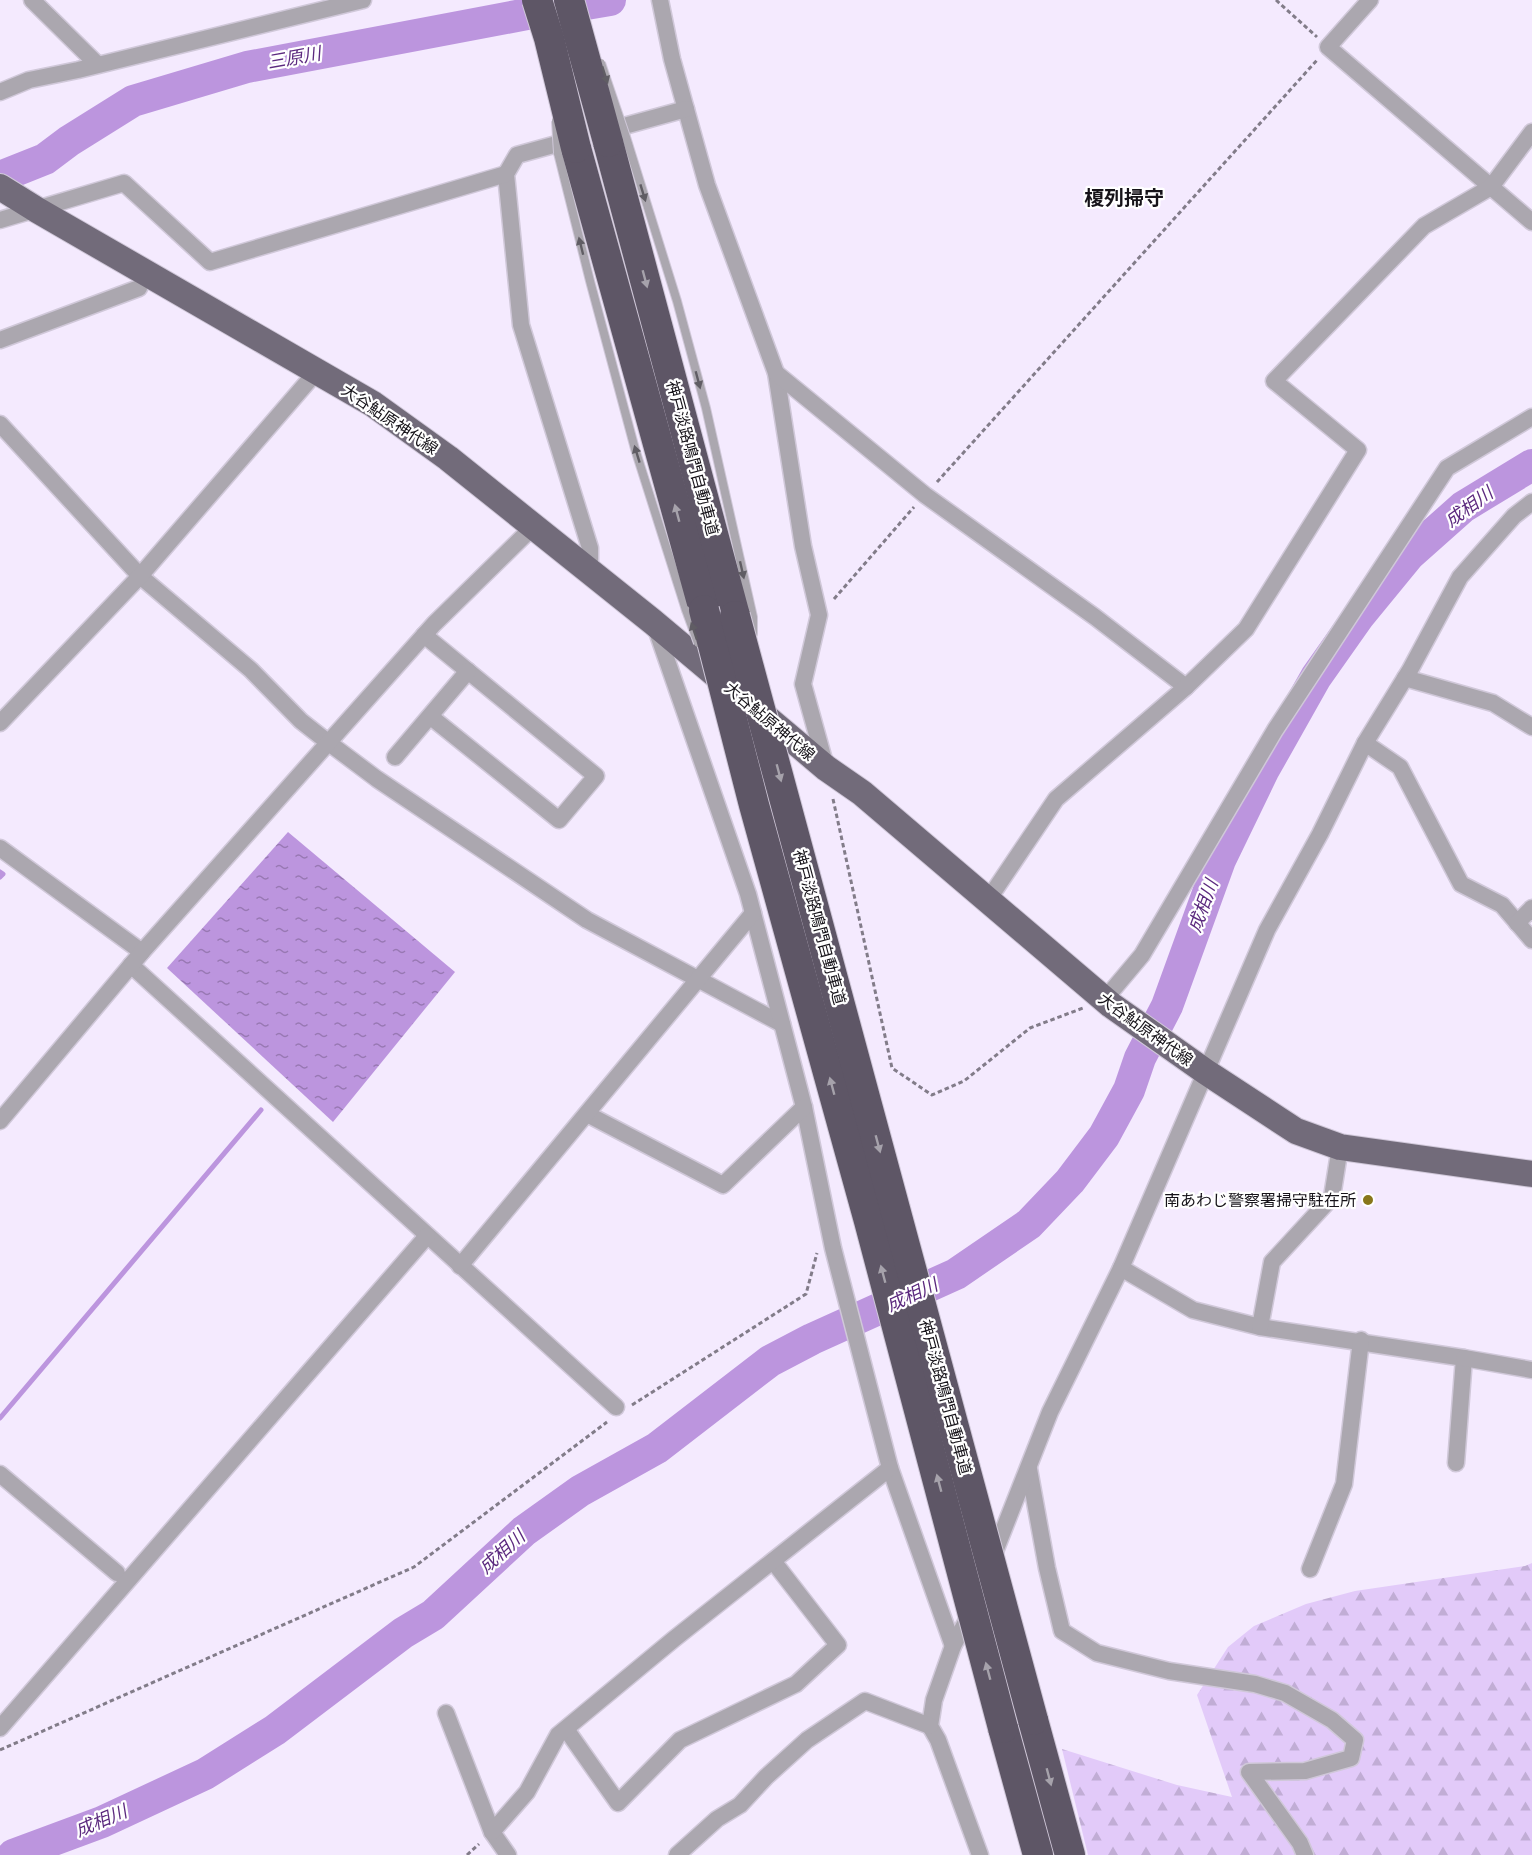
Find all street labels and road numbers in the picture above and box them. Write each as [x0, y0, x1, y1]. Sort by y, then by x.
street label: 神戸淡路鳴門自動車道 [662, 378, 724, 538]
street label: 大谷鮎原神代線 [337, 379, 443, 459]
street label: 大谷鮎原神代線 [720, 677, 820, 765]
street label: 神戸淡路鳴門自動車道 [789, 847, 851, 1007]
street label: 大谷鮎原神代線 [1094, 987, 1198, 1071]
street label: 神戸淡路鳴門自動車道 [915, 1317, 977, 1477]

